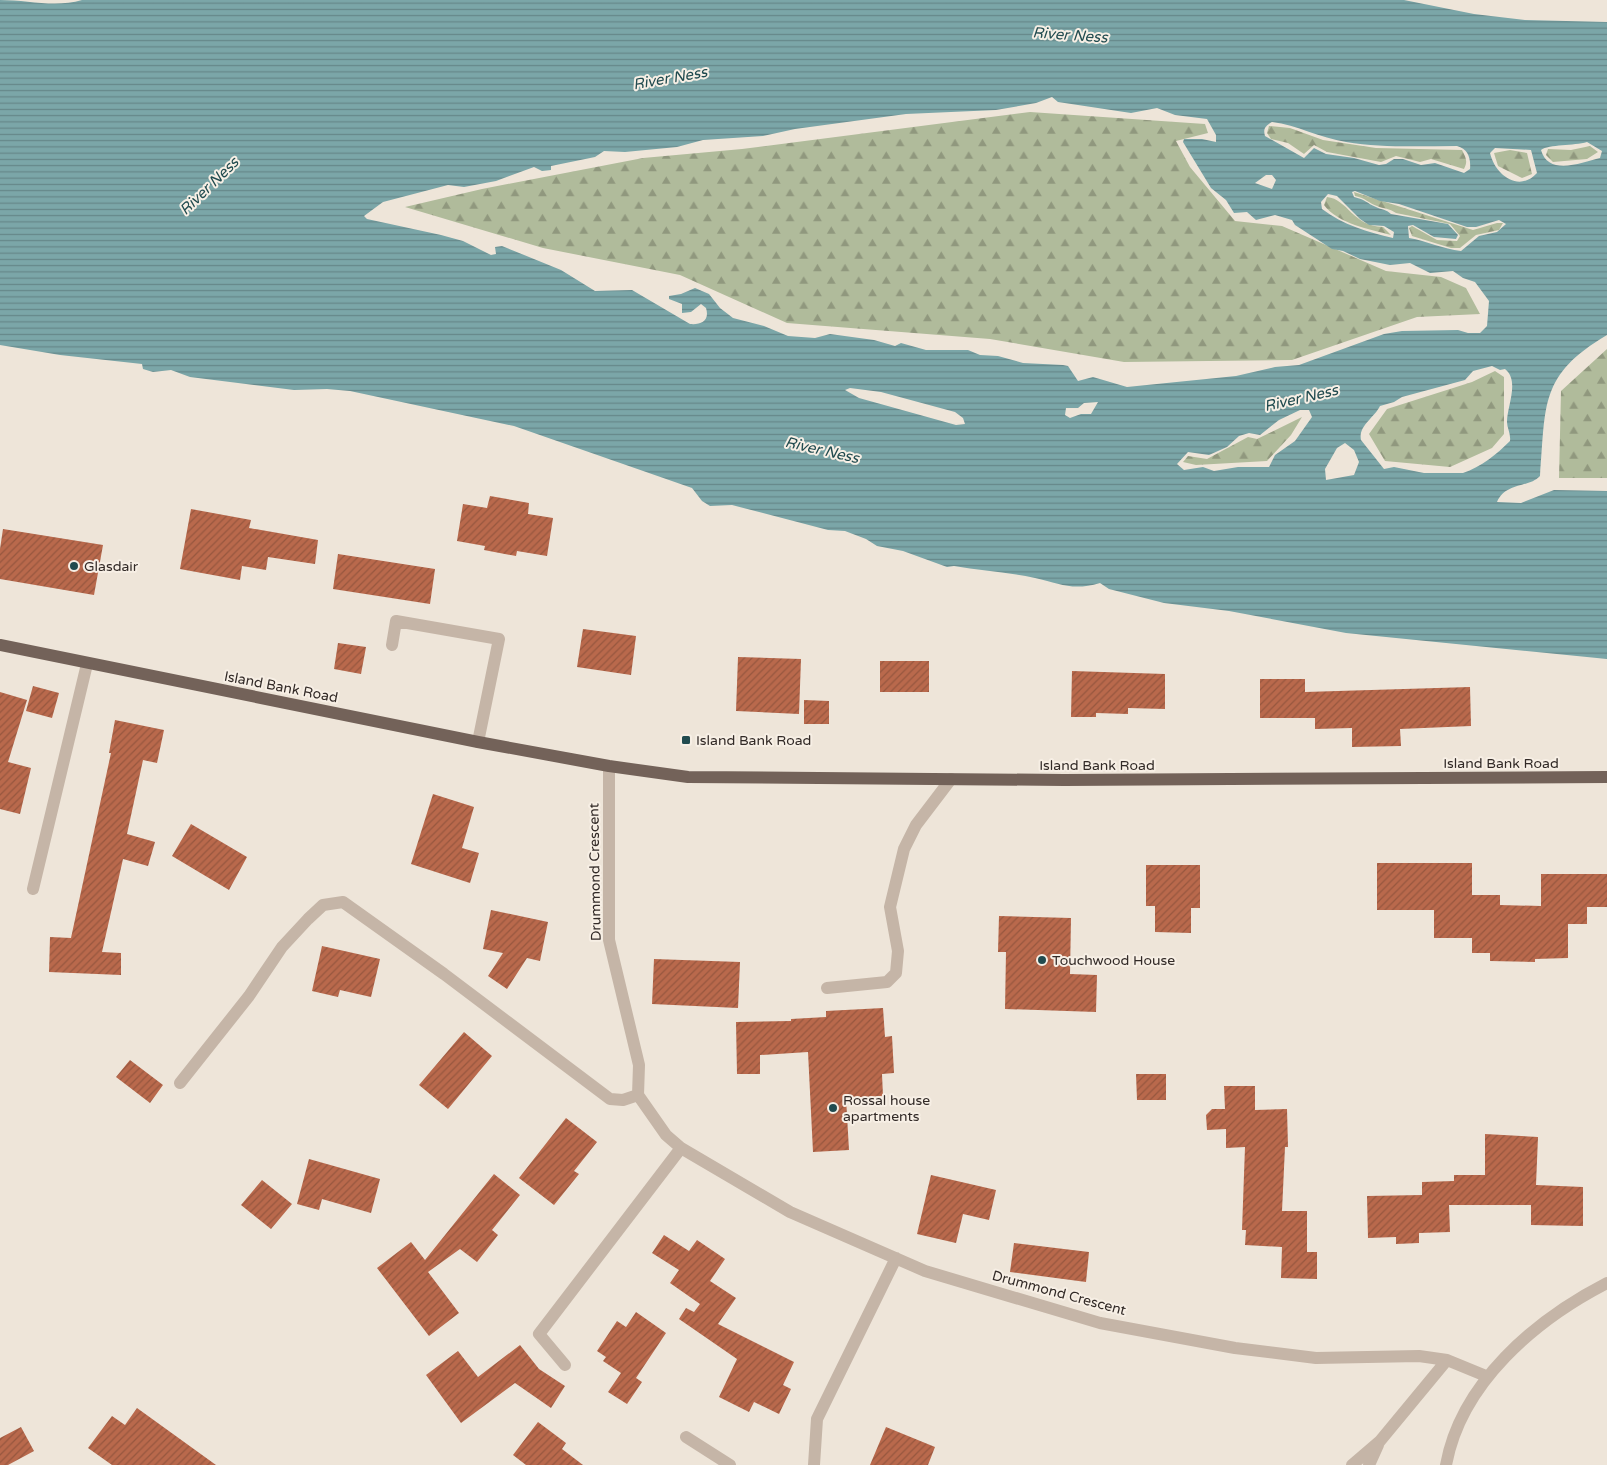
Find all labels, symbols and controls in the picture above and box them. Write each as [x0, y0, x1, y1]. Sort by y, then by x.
water label: River Ness [1032, 23, 1110, 47]
water label: River Ness [631, 62, 710, 93]
water label: River Ness [176, 152, 244, 219]
water label: River Ness [1262, 380, 1341, 415]
water label: River Ness [783, 433, 862, 468]
place label: Glasdair [84, 558, 139, 575]
marker: Glasdair [68, 560, 80, 572]
street label: Island Bank Road [223, 668, 339, 706]
place label: Island Bank Road [696, 732, 811, 749]
marker: Island Bank Road [680, 734, 692, 746]
street label: Island Bank Road [1443, 755, 1559, 772]
street label: Island Bank Road [1039, 757, 1155, 774]
street label: Drummond Crescent [585, 802, 605, 941]
place label: Touchwood House [1052, 952, 1175, 969]
marker: Touchwood House [1036, 954, 1048, 966]
place label: Rossal house apartments [843, 1092, 930, 1125]
marker: Rossal house apartments [827, 1102, 839, 1114]
street label: Drummond Crescent [990, 1267, 1128, 1319]

